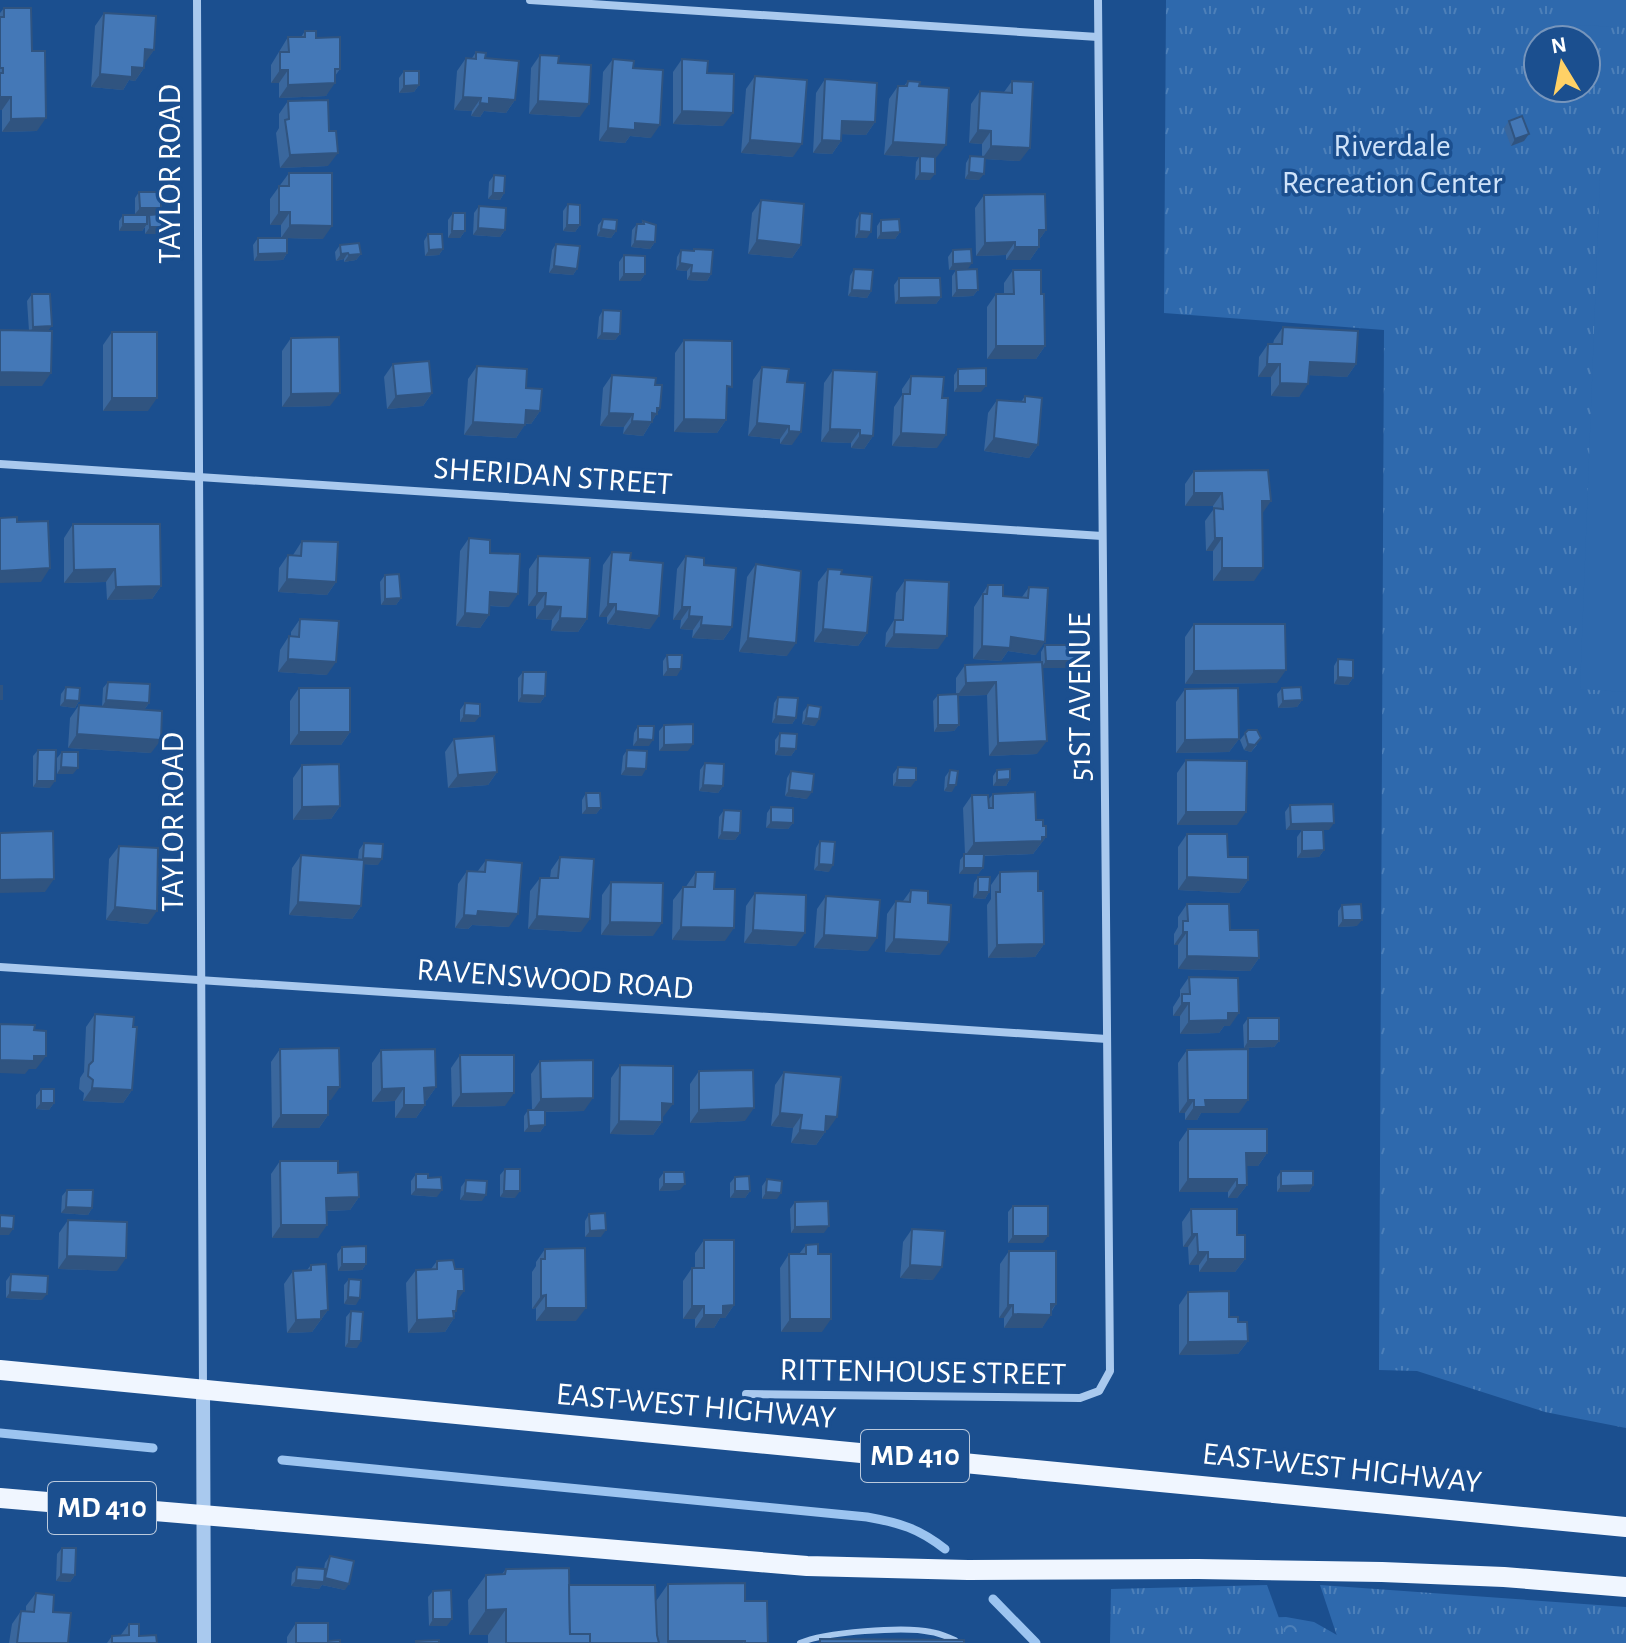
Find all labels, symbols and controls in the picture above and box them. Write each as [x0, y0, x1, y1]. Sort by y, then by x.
north arrow [1522, 24, 1602, 104]
text: N [1549, 33, 1568, 57]
street label: TAYLOR ROAD [154, 84, 186, 264]
park label: Riverdale Recreation Center [1282, 130, 1503, 199]
street label: SHERIDAN STREET [433, 452, 674, 500]
street label: 51ST AVENUE [1064, 613, 1096, 781]
street label: TAYLOR ROAD [157, 732, 189, 912]
street label: RAVENSWOOD ROAD [416, 953, 694, 1005]
street label: RITTENHOUSE STREET [779, 1354, 1067, 1391]
street label: EAST-WEST HIGHWAY [555, 1378, 837, 1434]
road number: MD 410 [861, 1430, 969, 1482]
street label: EAST-WEST HIGHWAY [1201, 1437, 1483, 1499]
road number: MD 410 [48, 1482, 156, 1534]

